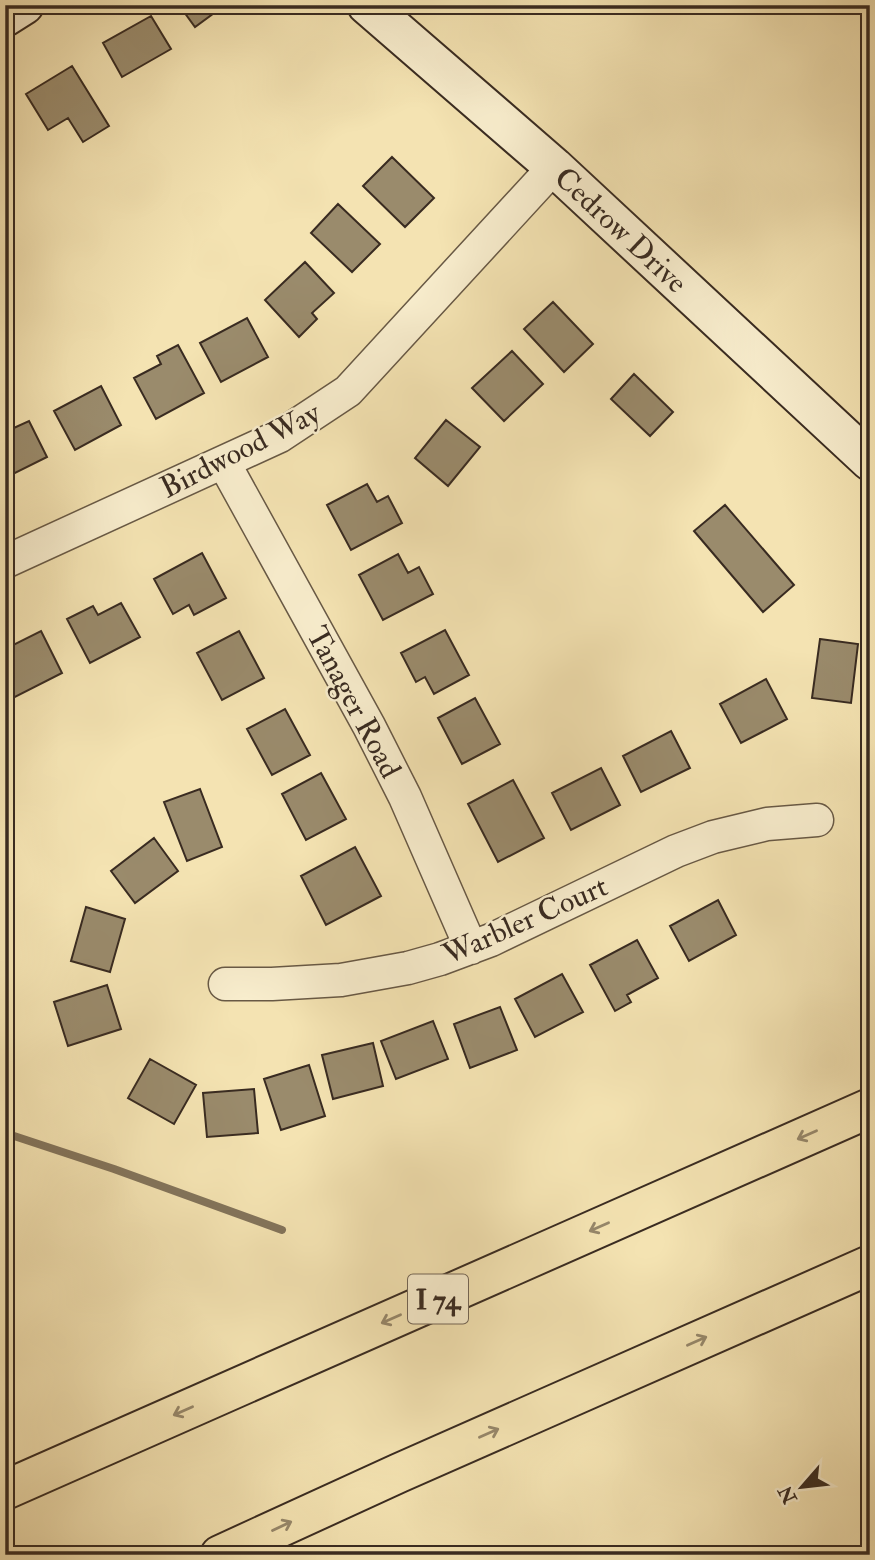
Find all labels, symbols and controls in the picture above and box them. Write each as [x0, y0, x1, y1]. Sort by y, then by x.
street label: Cedrow Drive [547, 160, 695, 301]
street label: Birdwood Way [154, 394, 327, 507]
street label: Tanager Road [298, 620, 409, 785]
street label: Warbler Court [436, 868, 614, 974]
one-way arrow [797, 1129, 819, 1142]
one-way arrow [589, 1221, 610, 1234]
road number: I 74 [408, 1274, 468, 1324]
one-way arrow [381, 1313, 402, 1326]
one-way arrow [686, 1334, 707, 1347]
one-way arrow [173, 1405, 194, 1418]
one-way arrow [478, 1426, 499, 1439]
north arrow [766, 1452, 836, 1522]
text: N [773, 1480, 803, 1509]
one-way arrow [270, 1519, 292, 1532]

